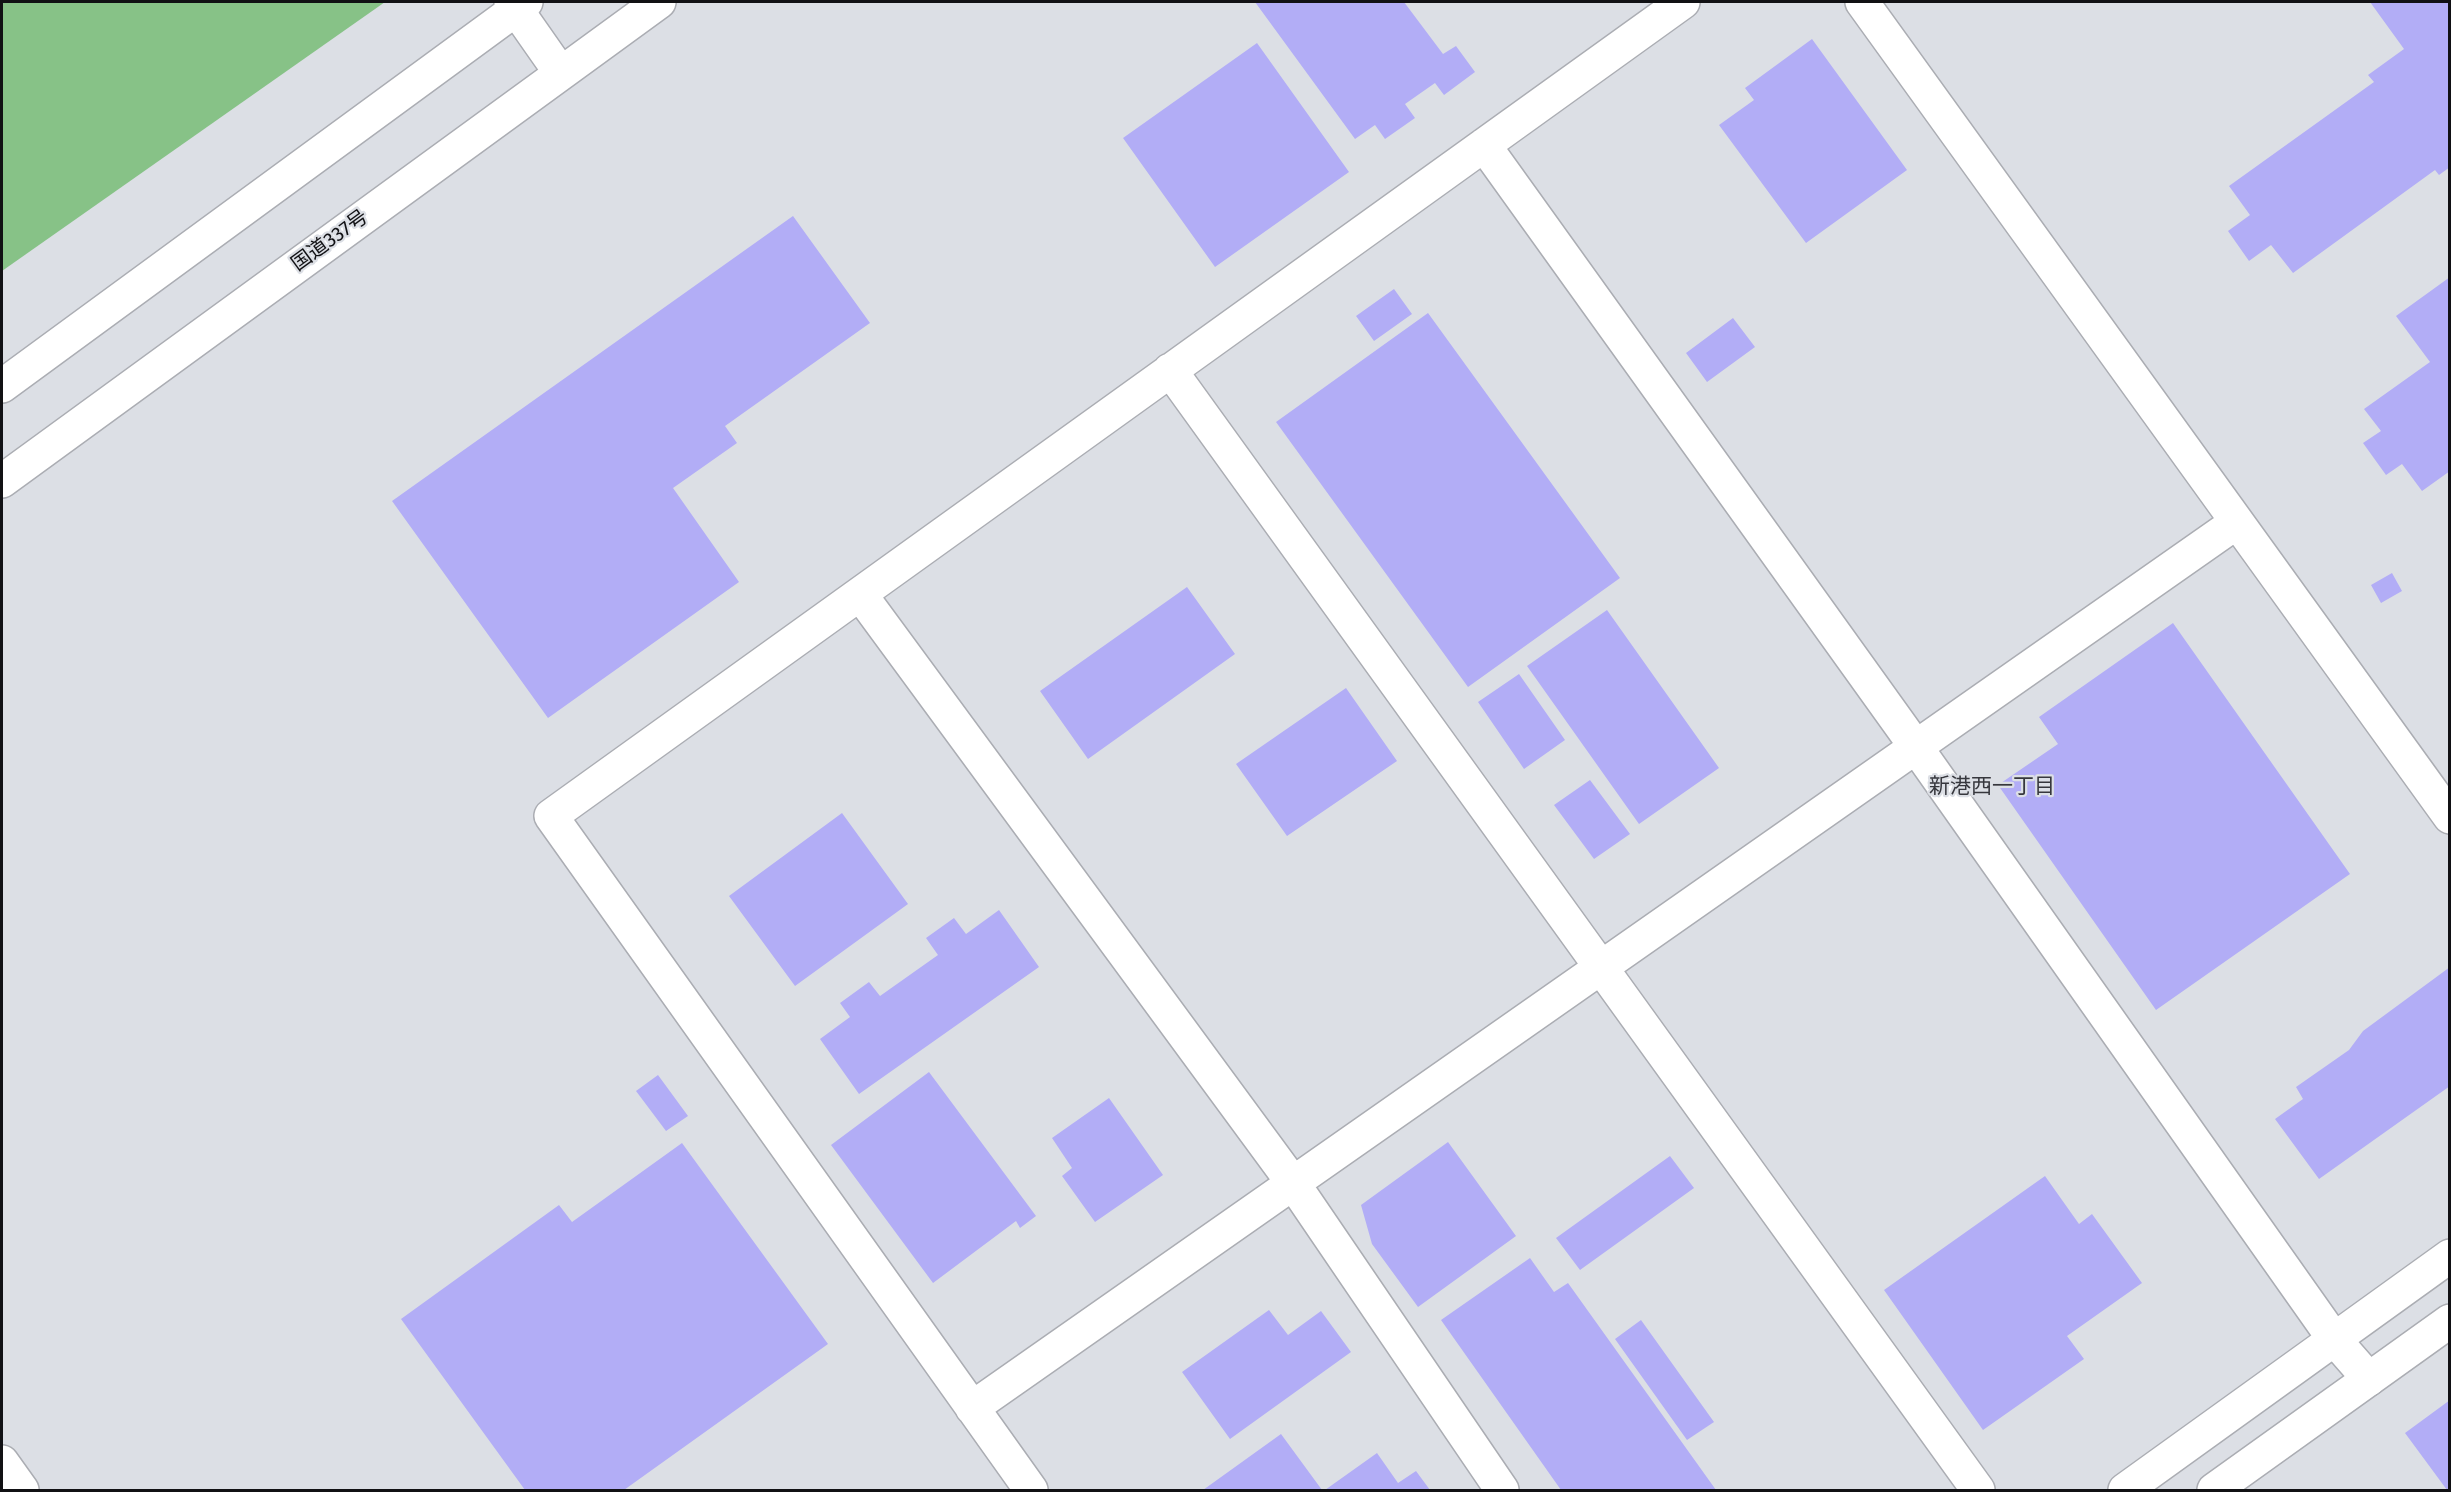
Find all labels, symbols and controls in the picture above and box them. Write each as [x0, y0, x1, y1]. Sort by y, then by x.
street label: 国道337号 [287, 205, 373, 277]
district label: 新港西一丁目 [1929, 774, 2055, 800]

